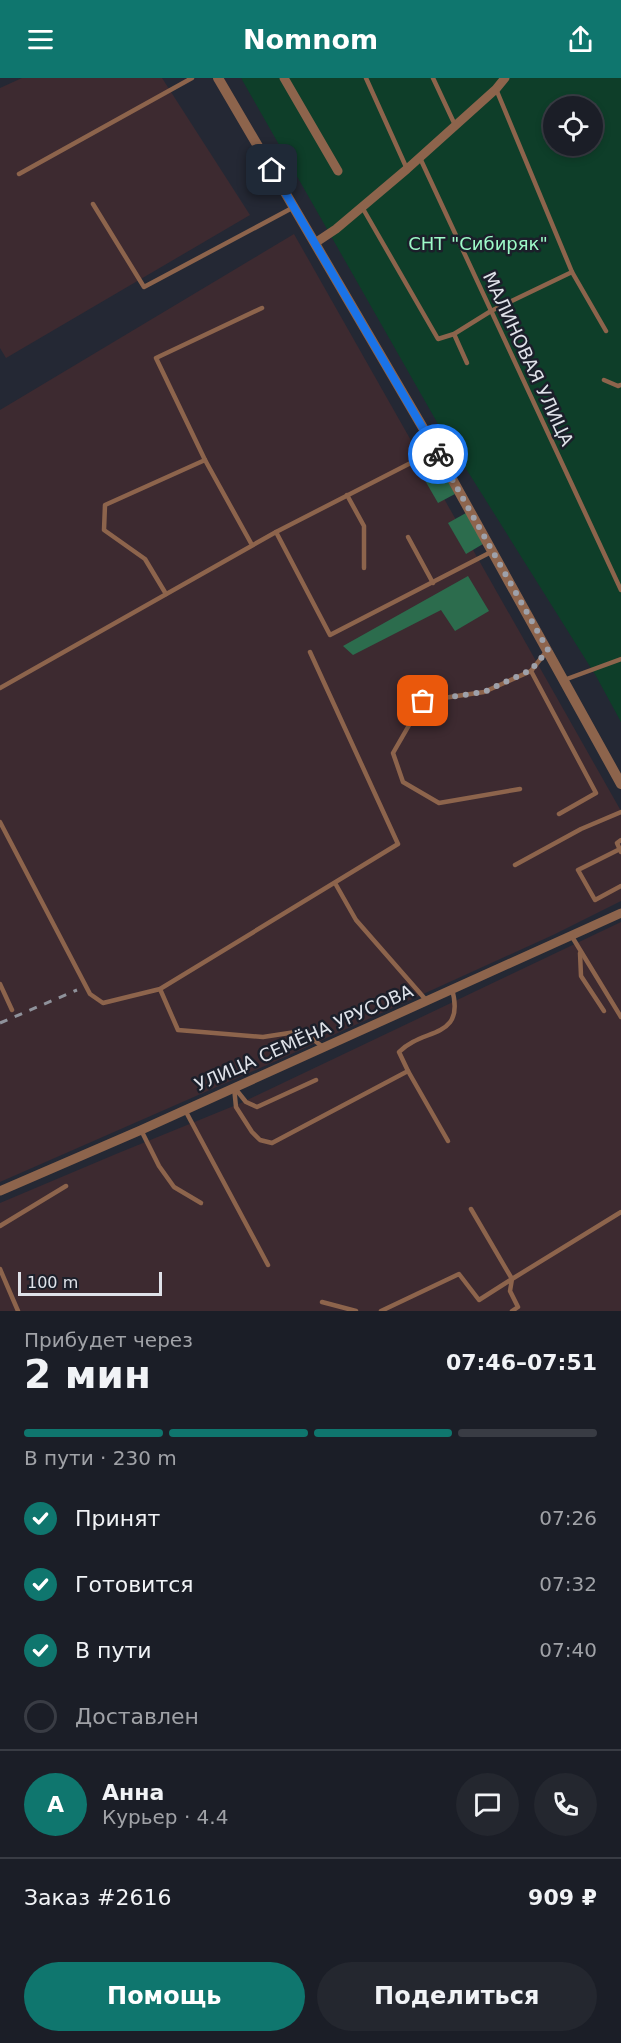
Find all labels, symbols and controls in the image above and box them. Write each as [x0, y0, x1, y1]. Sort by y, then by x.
icon: menu [24, 23, 57, 56]
icon: share [564, 23, 597, 56]
text: Nomnom [243, 24, 378, 55]
map controls [543, 96, 603, 156]
button: locate [543, 96, 603, 156]
pin [246, 144, 297, 195]
icon: home [255, 153, 288, 186]
park label: СНТ "Сибиряк" [408, 233, 548, 254]
street label: МАЛИНОВАЯ УЛИЦА [479, 268, 578, 450]
courier [408, 424, 468, 484]
icon: bike [422, 438, 455, 471]
pin [397, 675, 448, 726]
icon: bag [406, 684, 439, 717]
street label: УЛИЦА СЕМЁНА УРУСОВА [191, 980, 417, 1095]
scale bar [18, 1269, 162, 1296]
text: 100 m [27, 1273, 78, 1292]
text: Прибудет через [24, 1328, 193, 1352]
text: 07:46–07:51 [446, 1350, 597, 1375]
text: 2 мин [24, 1352, 151, 1397]
text: В пути · 230 m [24, 1446, 177, 1470]
icon: check [24, 1502, 57, 1535]
text: Принят [75, 1506, 160, 1531]
text: 07:26 [539, 1506, 597, 1530]
icon: check [24, 1568, 57, 1601]
text: Готовится [75, 1572, 194, 1597]
text: 07:32 [539, 1572, 597, 1596]
icon: check [24, 1634, 57, 1667]
text: В пути [75, 1638, 152, 1663]
text: 07:40 [539, 1638, 597, 1662]
text: Доставлен [75, 1704, 199, 1729]
button: chat [456, 1773, 519, 1836]
button: phone [534, 1773, 597, 1836]
text: Анна [102, 1780, 164, 1805]
text: А [47, 1792, 64, 1817]
text: Курьер · 4.4 [102, 1805, 228, 1829]
text: Заказ #2616 [24, 1885, 171, 1910]
text: 909 ₽ [528, 1885, 597, 1910]
button: Помощь [24, 1962, 305, 2031]
button: Поделиться [317, 1962, 597, 2031]

